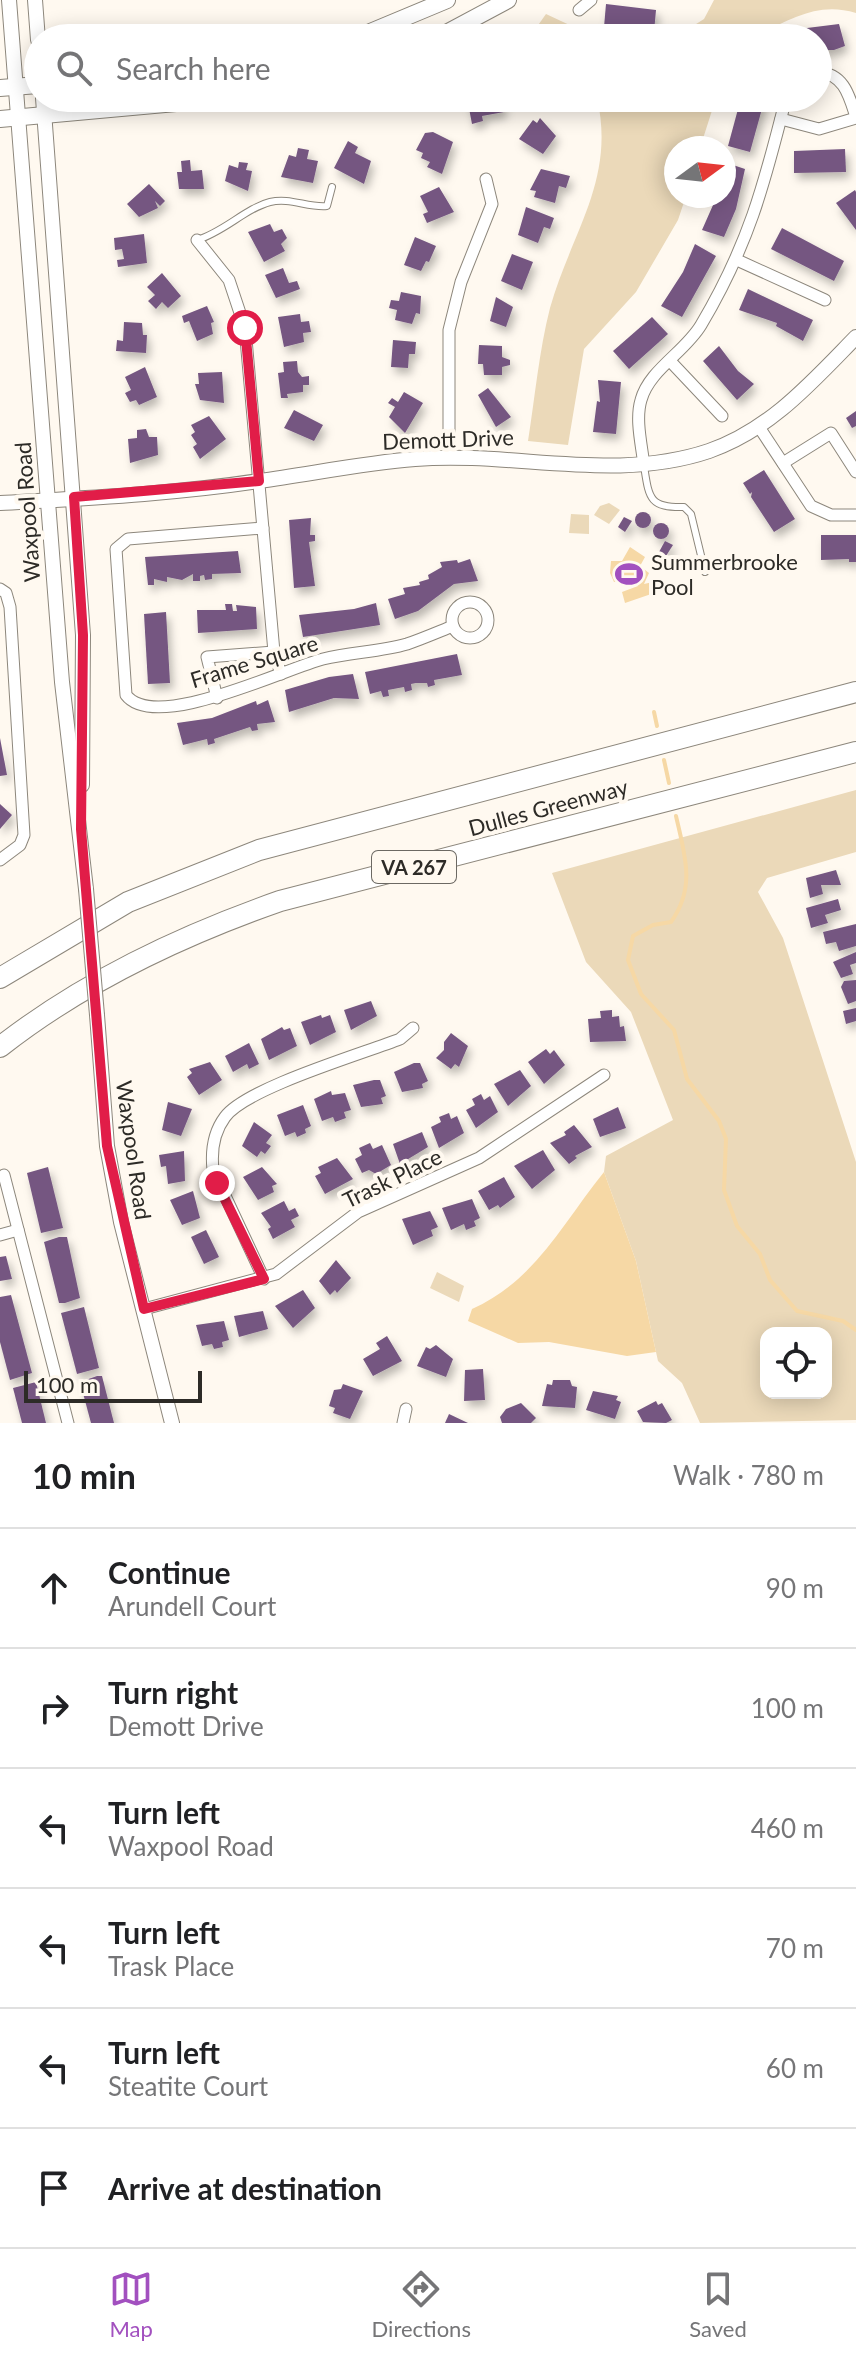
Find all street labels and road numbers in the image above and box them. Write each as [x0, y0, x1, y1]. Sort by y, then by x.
street label: Demott Drive [382, 423, 514, 455]
street label: Waxpool Road [9, 441, 45, 583]
street label: Frame Square [187, 629, 321, 693]
street label: Dulles Greenway [465, 773, 631, 841]
road number: VA 267 [372, 851, 456, 883]
street label: Waxpool Road [111, 1079, 157, 1221]
street label: Trask Place [338, 1142, 446, 1214]

